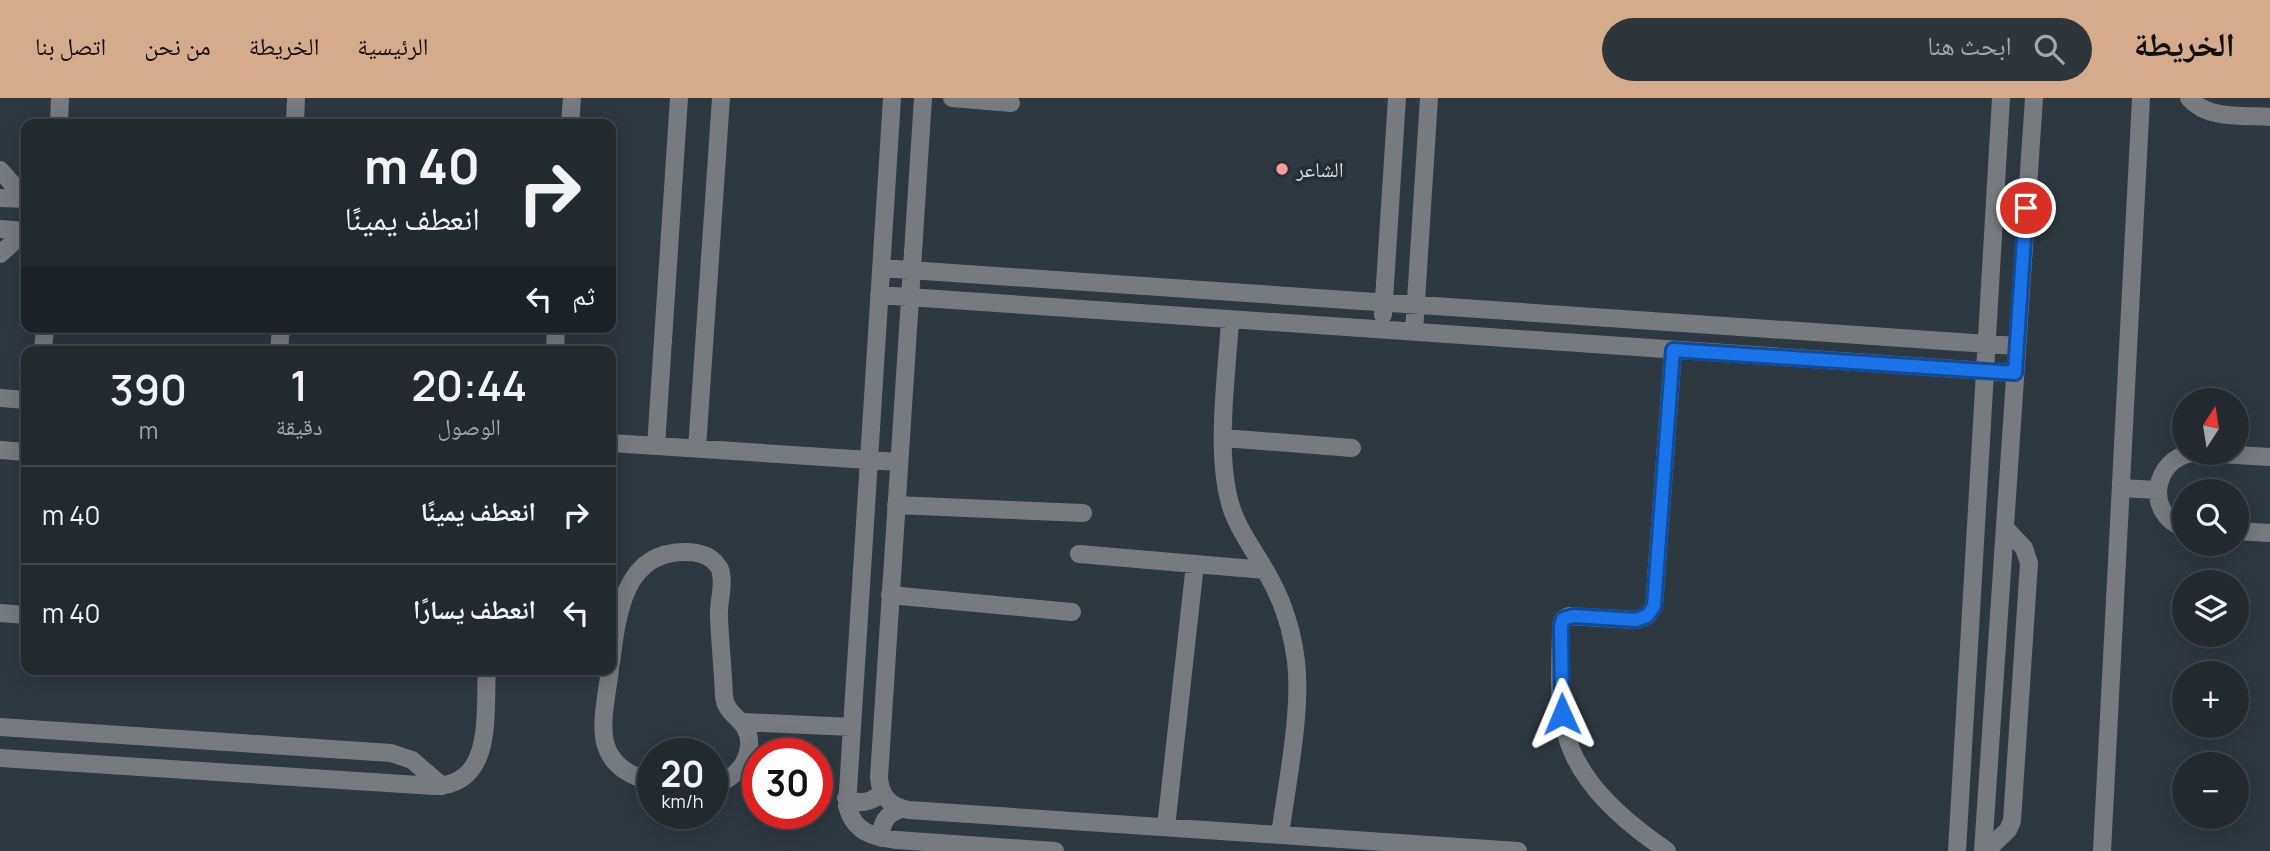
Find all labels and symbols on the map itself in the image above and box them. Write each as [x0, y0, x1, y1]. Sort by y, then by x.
place label: الشاعر [1295, 155, 1344, 183]
marker: الشاعر [1274, 161, 1290, 177]
pin [1996, 178, 2056, 238]
north arrow [2172, 388, 2249, 466]
position arrow [1525, 677, 1599, 751]
speed limit sign: 30 [742, 738, 833, 829]

